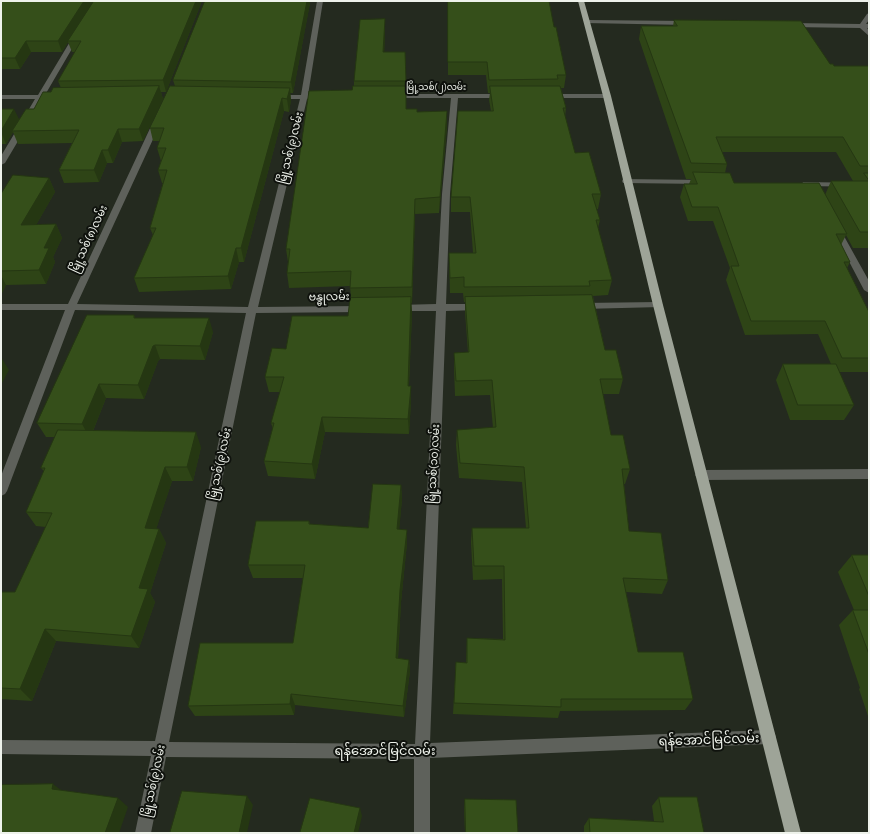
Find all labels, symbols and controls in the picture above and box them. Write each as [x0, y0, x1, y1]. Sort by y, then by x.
street label: မြို့သစ်(၂)လမ်း [406, 82, 466, 92]
street label: မြို့သစ်(၉)လမ်း [276, 111, 306, 185]
street label: မြို့သစ်(၈)လမ်း [68, 203, 110, 275]
street label: ဗန္ဓုလမ်း [308, 290, 350, 304]
street label: မြို့သစ်(၁၀)လမ်း [425, 424, 443, 504]
street label: မြို့သစ်(၉)လမ်း [206, 427, 234, 501]
street label: ရန်အောင်မြင်လမ်း [658, 730, 760, 750]
street label: ရန်အောင်မြင်လမ်း [335, 743, 435, 759]
street label: မြို့သစ်(၉)လမ်း [140, 744, 168, 818]

